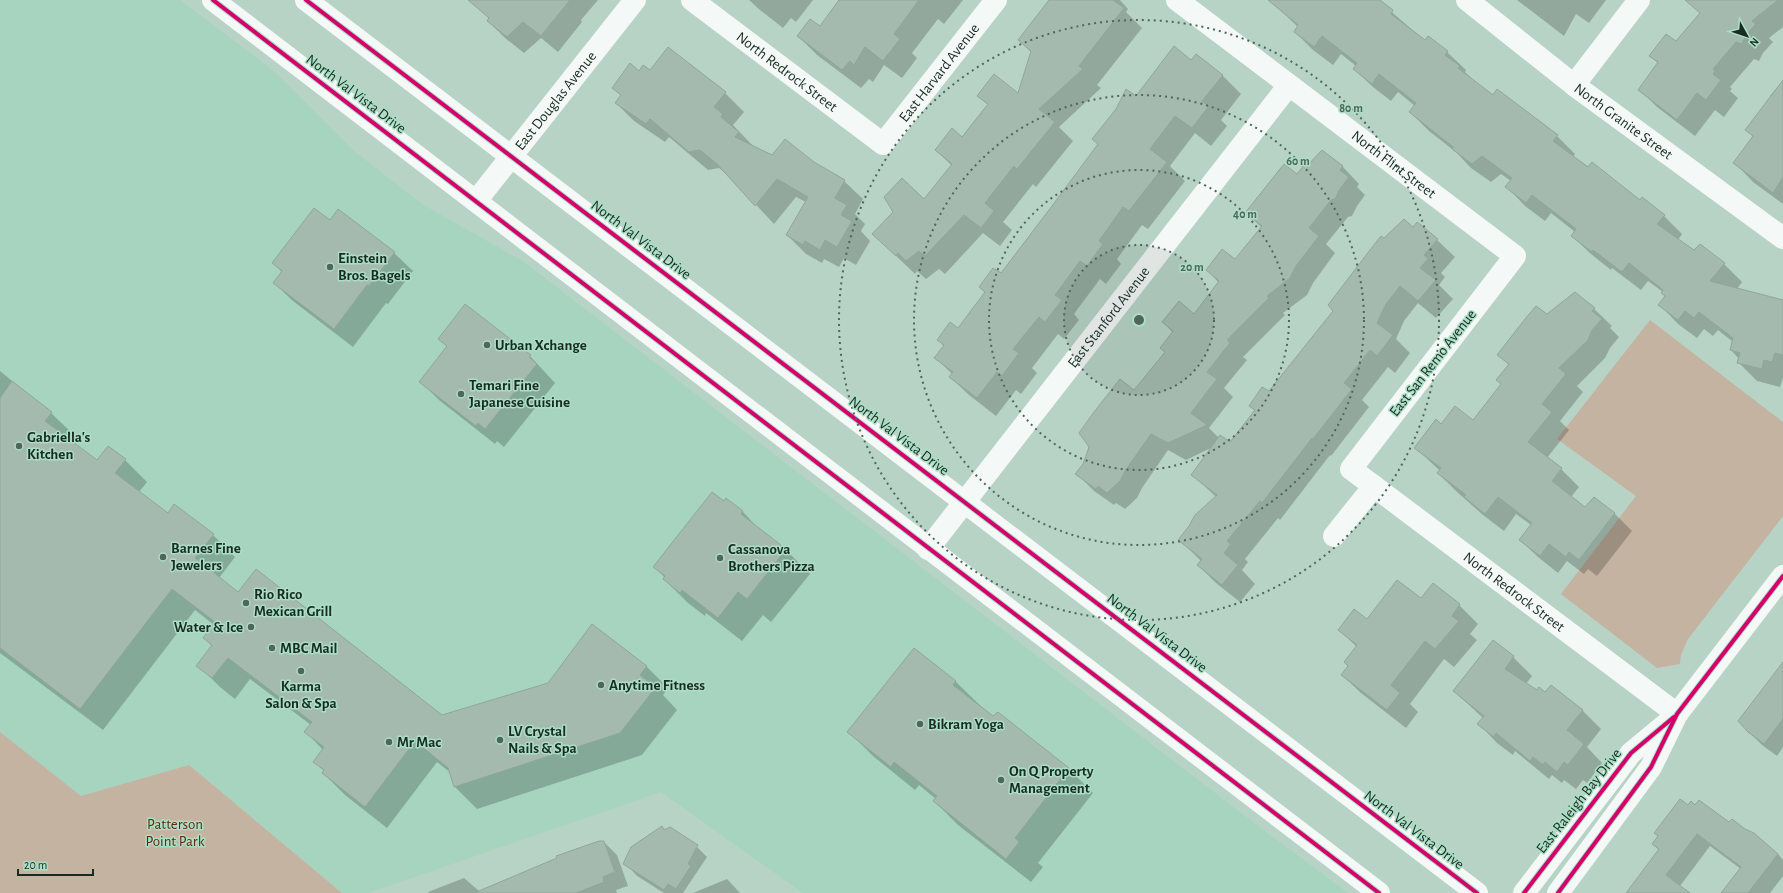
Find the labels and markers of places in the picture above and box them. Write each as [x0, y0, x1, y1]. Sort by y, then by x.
place label: Einstein Bros. Bagels [338, 251, 411, 283]
marker: Einstein Bros. Bagels [325, 262, 335, 272]
centre of rings [1132, 313, 1146, 327]
place label: Urban Xchange [495, 338, 587, 353]
marker: Urban Xchange [482, 340, 492, 350]
place label: Temari Fine Japanese Cuisine [469, 378, 570, 410]
marker: Temari Fine Japanese Cuisine [456, 389, 466, 399]
place label: Gabriella's Kitchen [27, 430, 91, 462]
marker: Gabriella's Kitchen [14, 441, 24, 451]
place label: Barnes Fine Jewelers [171, 541, 241, 573]
place label: Cassanova Brothers Pizza [728, 542, 815, 574]
marker: Barnes Fine Jewelers [158, 552, 168, 562]
marker: Cassanova Brothers Pizza [715, 553, 725, 563]
place label: Rio Rico Mexican Grill [254, 587, 332, 619]
marker: Rio Rico Mexican Grill [241, 598, 251, 608]
place label: Water & Ice [174, 620, 243, 635]
marker: Water & Ice [246, 622, 256, 632]
place label: MBC Mail [280, 641, 338, 656]
marker: MBC Mail [267, 643, 277, 653]
marker: Karma Salon & Spa [296, 666, 306, 676]
place label: Anytime Fitness [609, 678, 705, 693]
place label: Karma Salon & Spa [265, 679, 337, 711]
marker: Anytime Fitness [596, 680, 606, 690]
place label: Bikram Yoga [928, 717, 1004, 732]
marker: Bikram Yoga [915, 719, 925, 729]
place label: LV Crystal Nails & Spa [508, 724, 577, 756]
place label: Mr Mac [397, 735, 441, 750]
marker: LV Crystal Nails & Spa [495, 735, 505, 745]
marker: Mr Mac [384, 737, 394, 747]
place label: On Q Property Management [1009, 764, 1094, 796]
marker: On Q Property Management [996, 775, 1006, 785]

